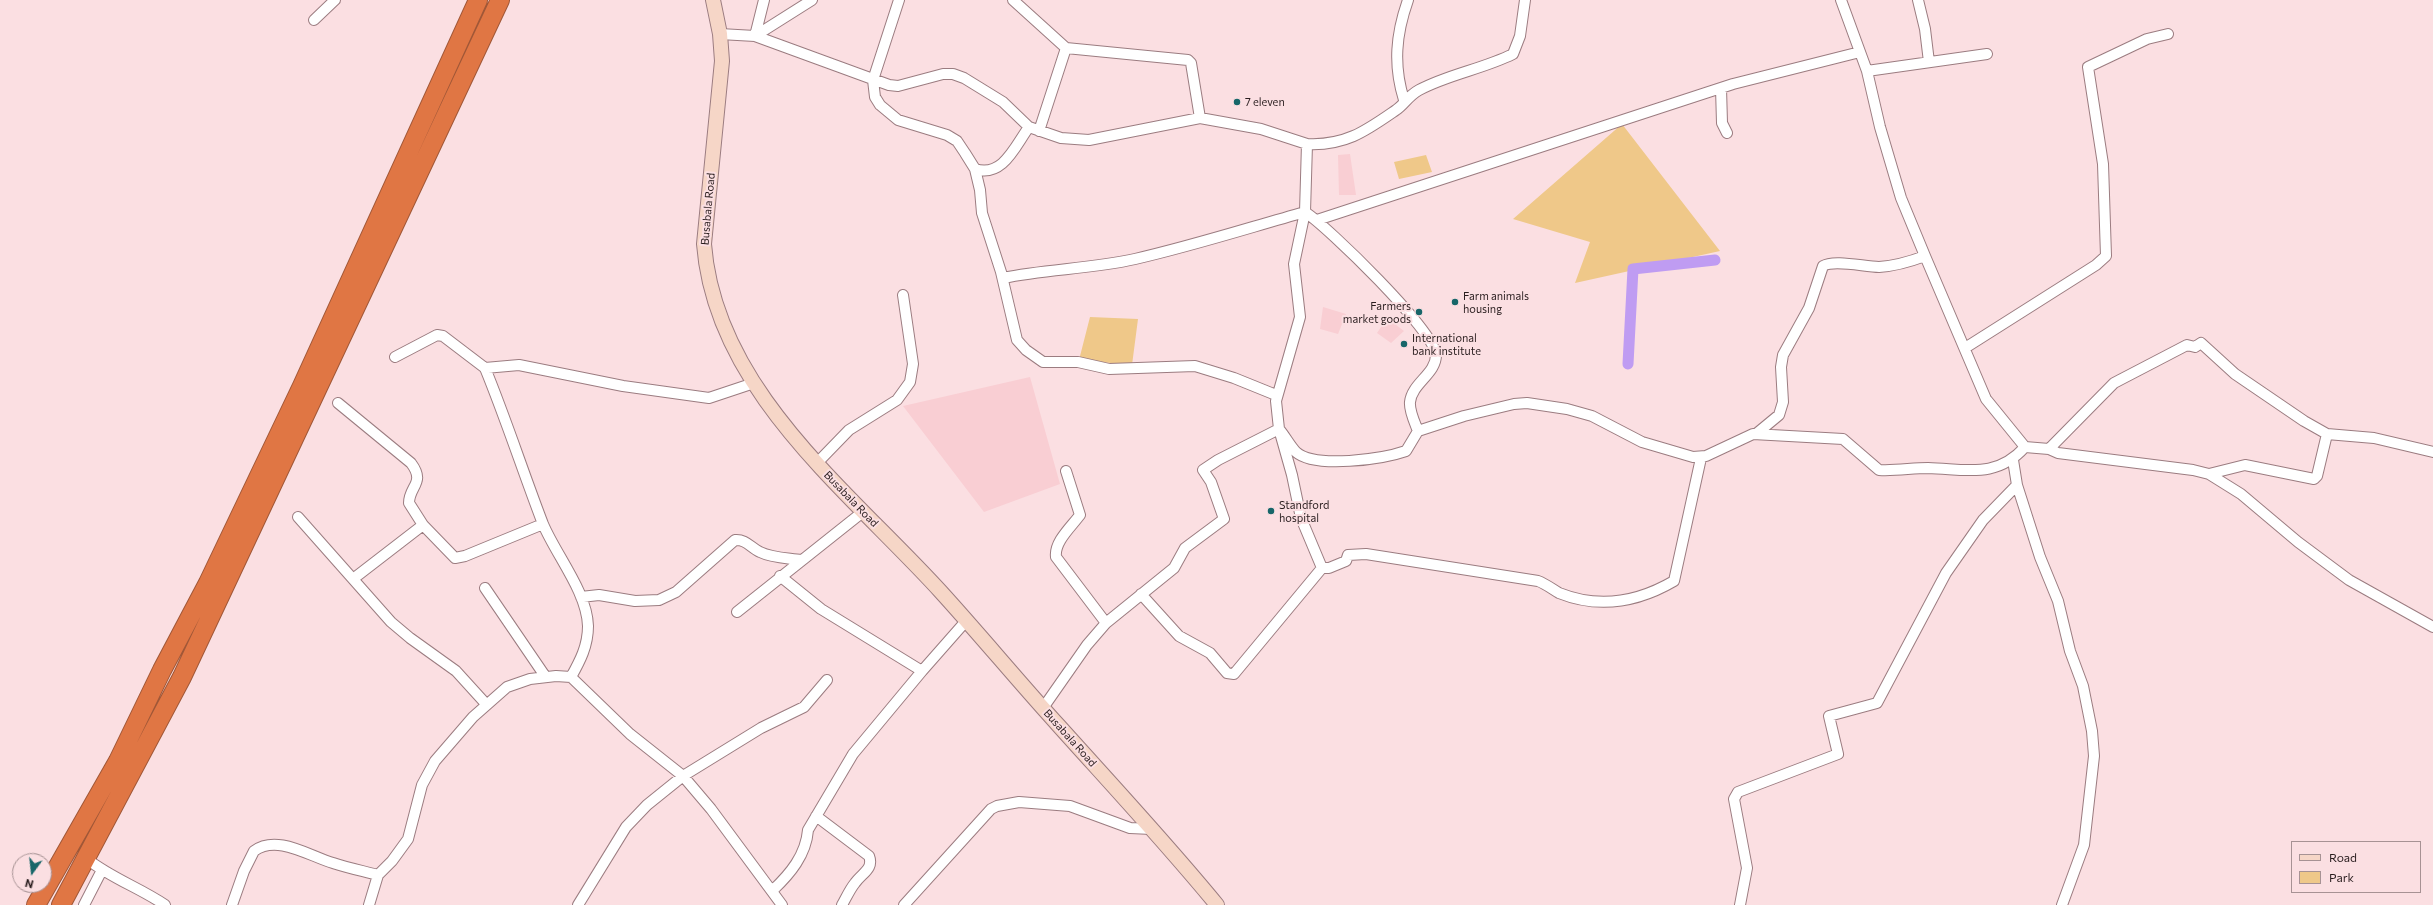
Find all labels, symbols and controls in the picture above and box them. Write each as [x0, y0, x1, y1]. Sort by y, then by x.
place label: 7 eleven [1245, 95, 1285, 109]
marker: 7 eleven [1232, 97, 1242, 107]
street label: Busabala Road [698, 172, 718, 246]
place label: Farm animals housing [1463, 289, 1529, 315]
marker: Farm animals housing [1450, 297, 1460, 307]
place label: Farmers market goods [1343, 299, 1411, 325]
marker: Farmers market goods [1414, 307, 1424, 317]
place label: International bank institute [1412, 331, 1481, 357]
marker: International bank institute [1399, 339, 1409, 349]
street label: Busabala Road [821, 468, 881, 530]
place label: Standford hospital [1279, 498, 1329, 524]
marker: Standford hospital [1266, 506, 1276, 516]
street label: Busabala Road [1041, 707, 1099, 769]
legend [2291, 841, 2421, 893]
text: Road [2329, 850, 2357, 864]
north arrow [12, 853, 52, 893]
text: Park [2329, 870, 2354, 884]
text: N [23, 877, 35, 891]

